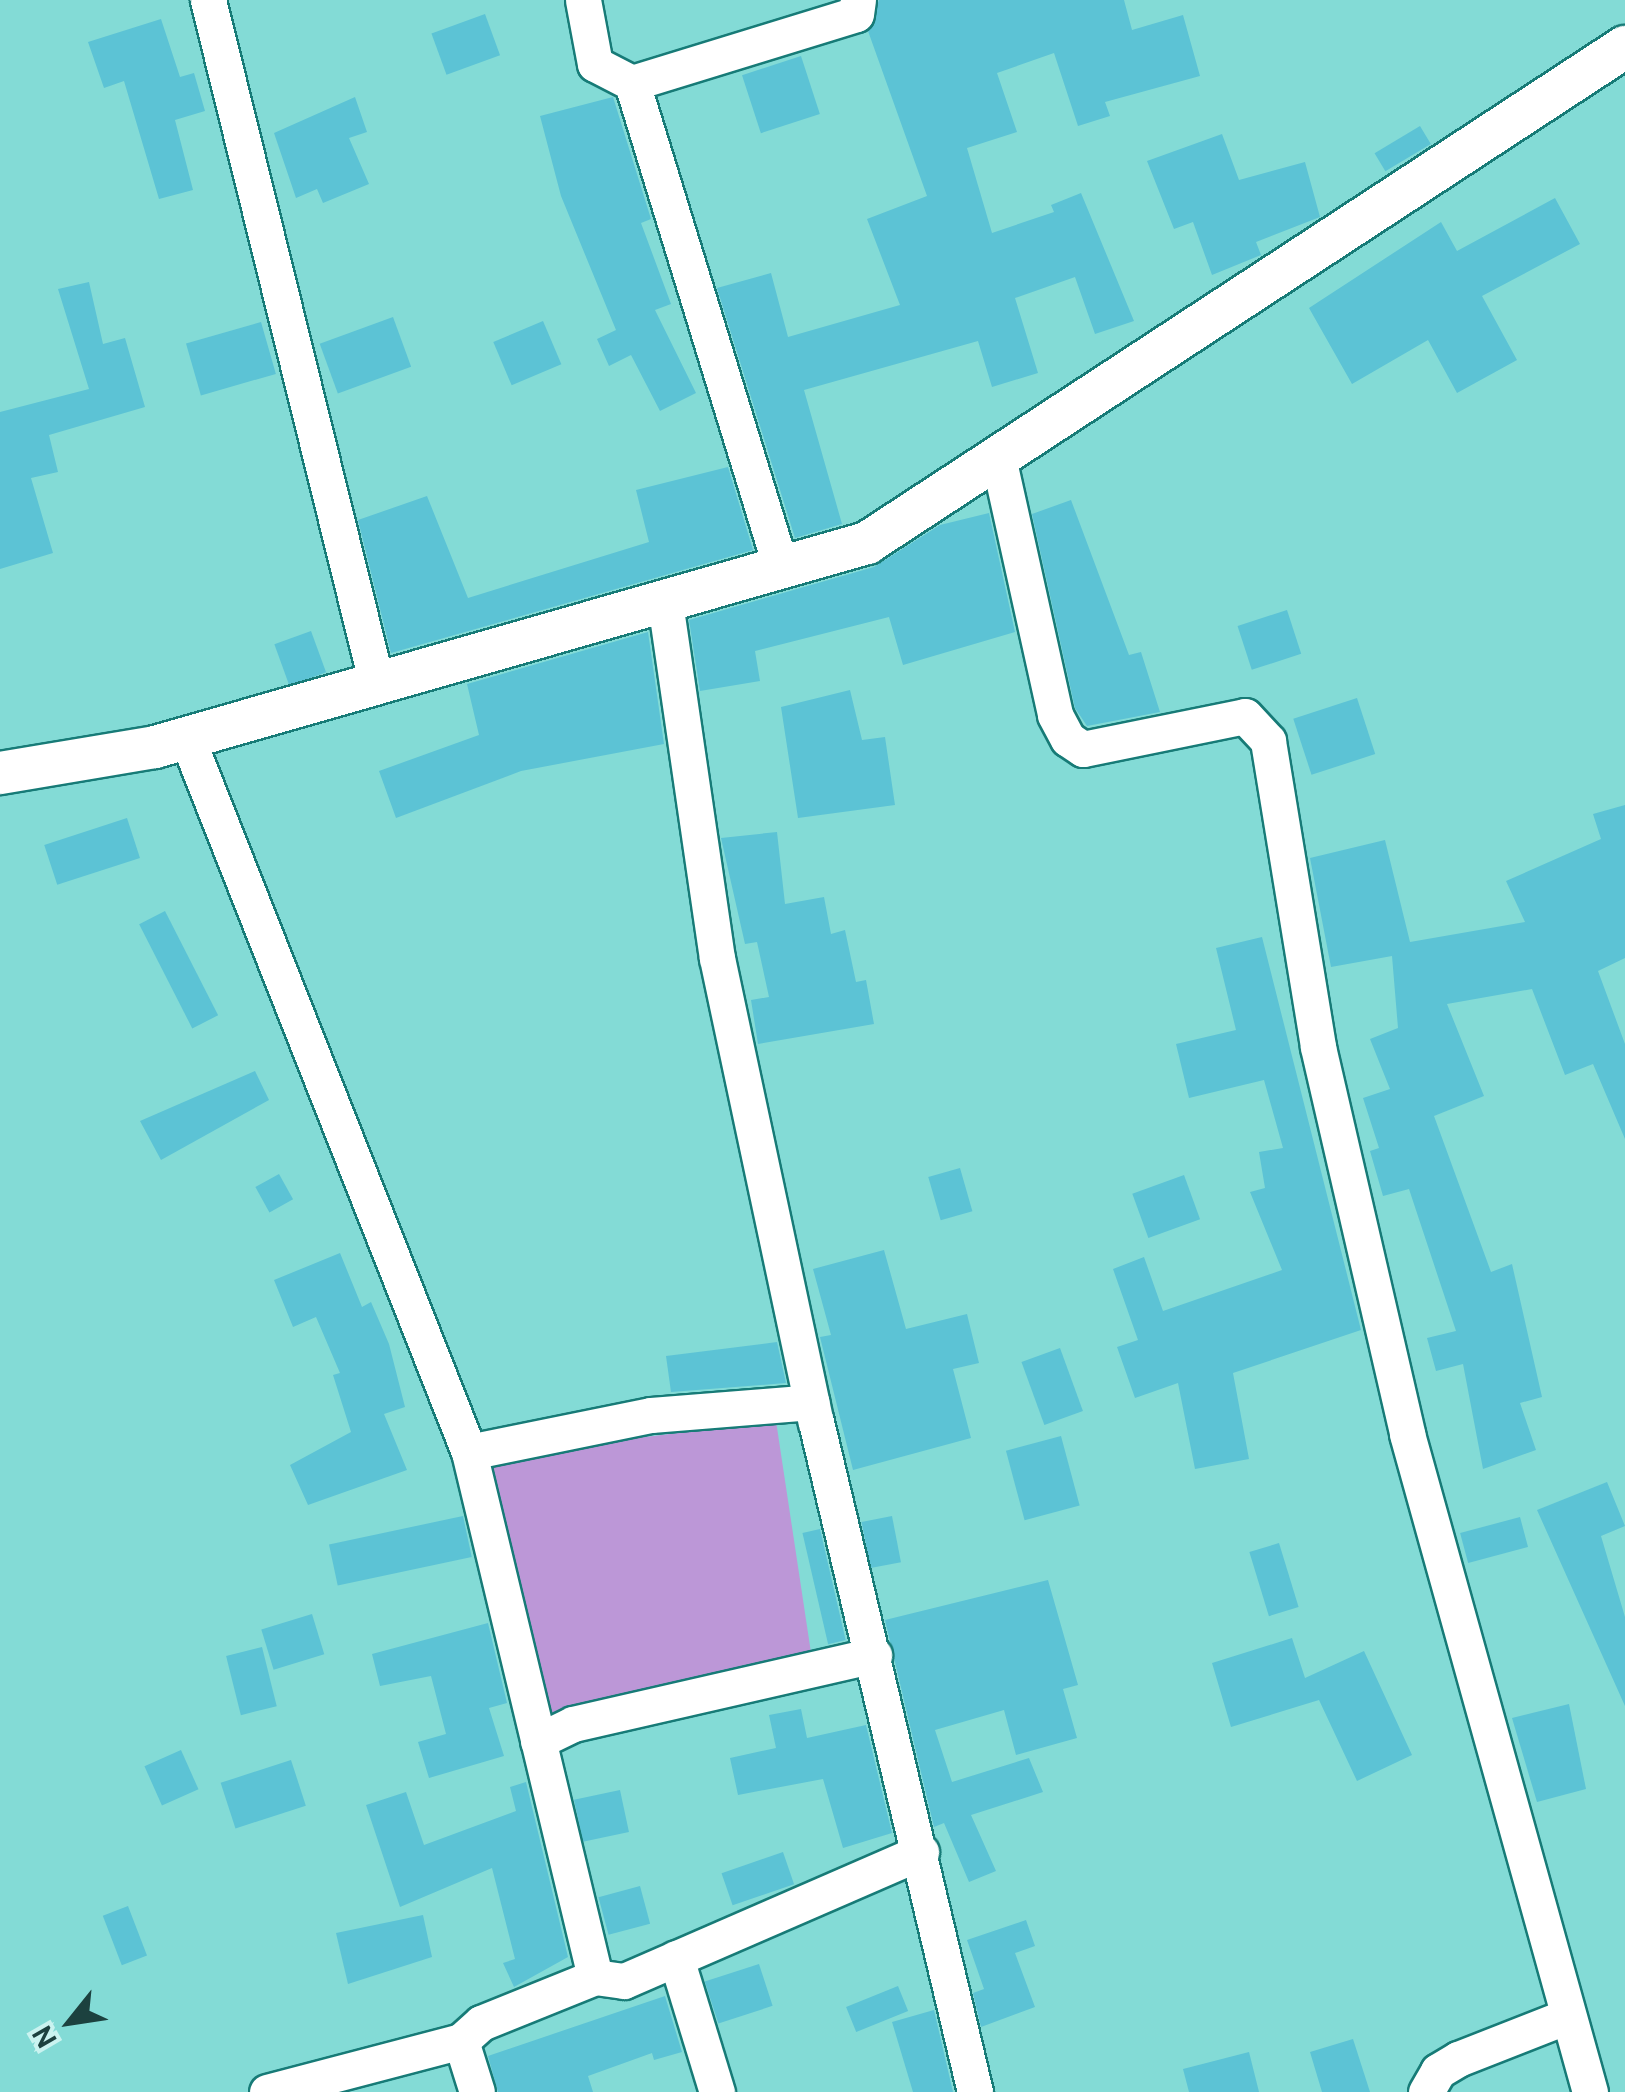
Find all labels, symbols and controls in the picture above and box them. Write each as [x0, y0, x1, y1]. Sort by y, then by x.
north arrow [20, 1972, 120, 2072]
text: N [24, 2020, 64, 2054]

